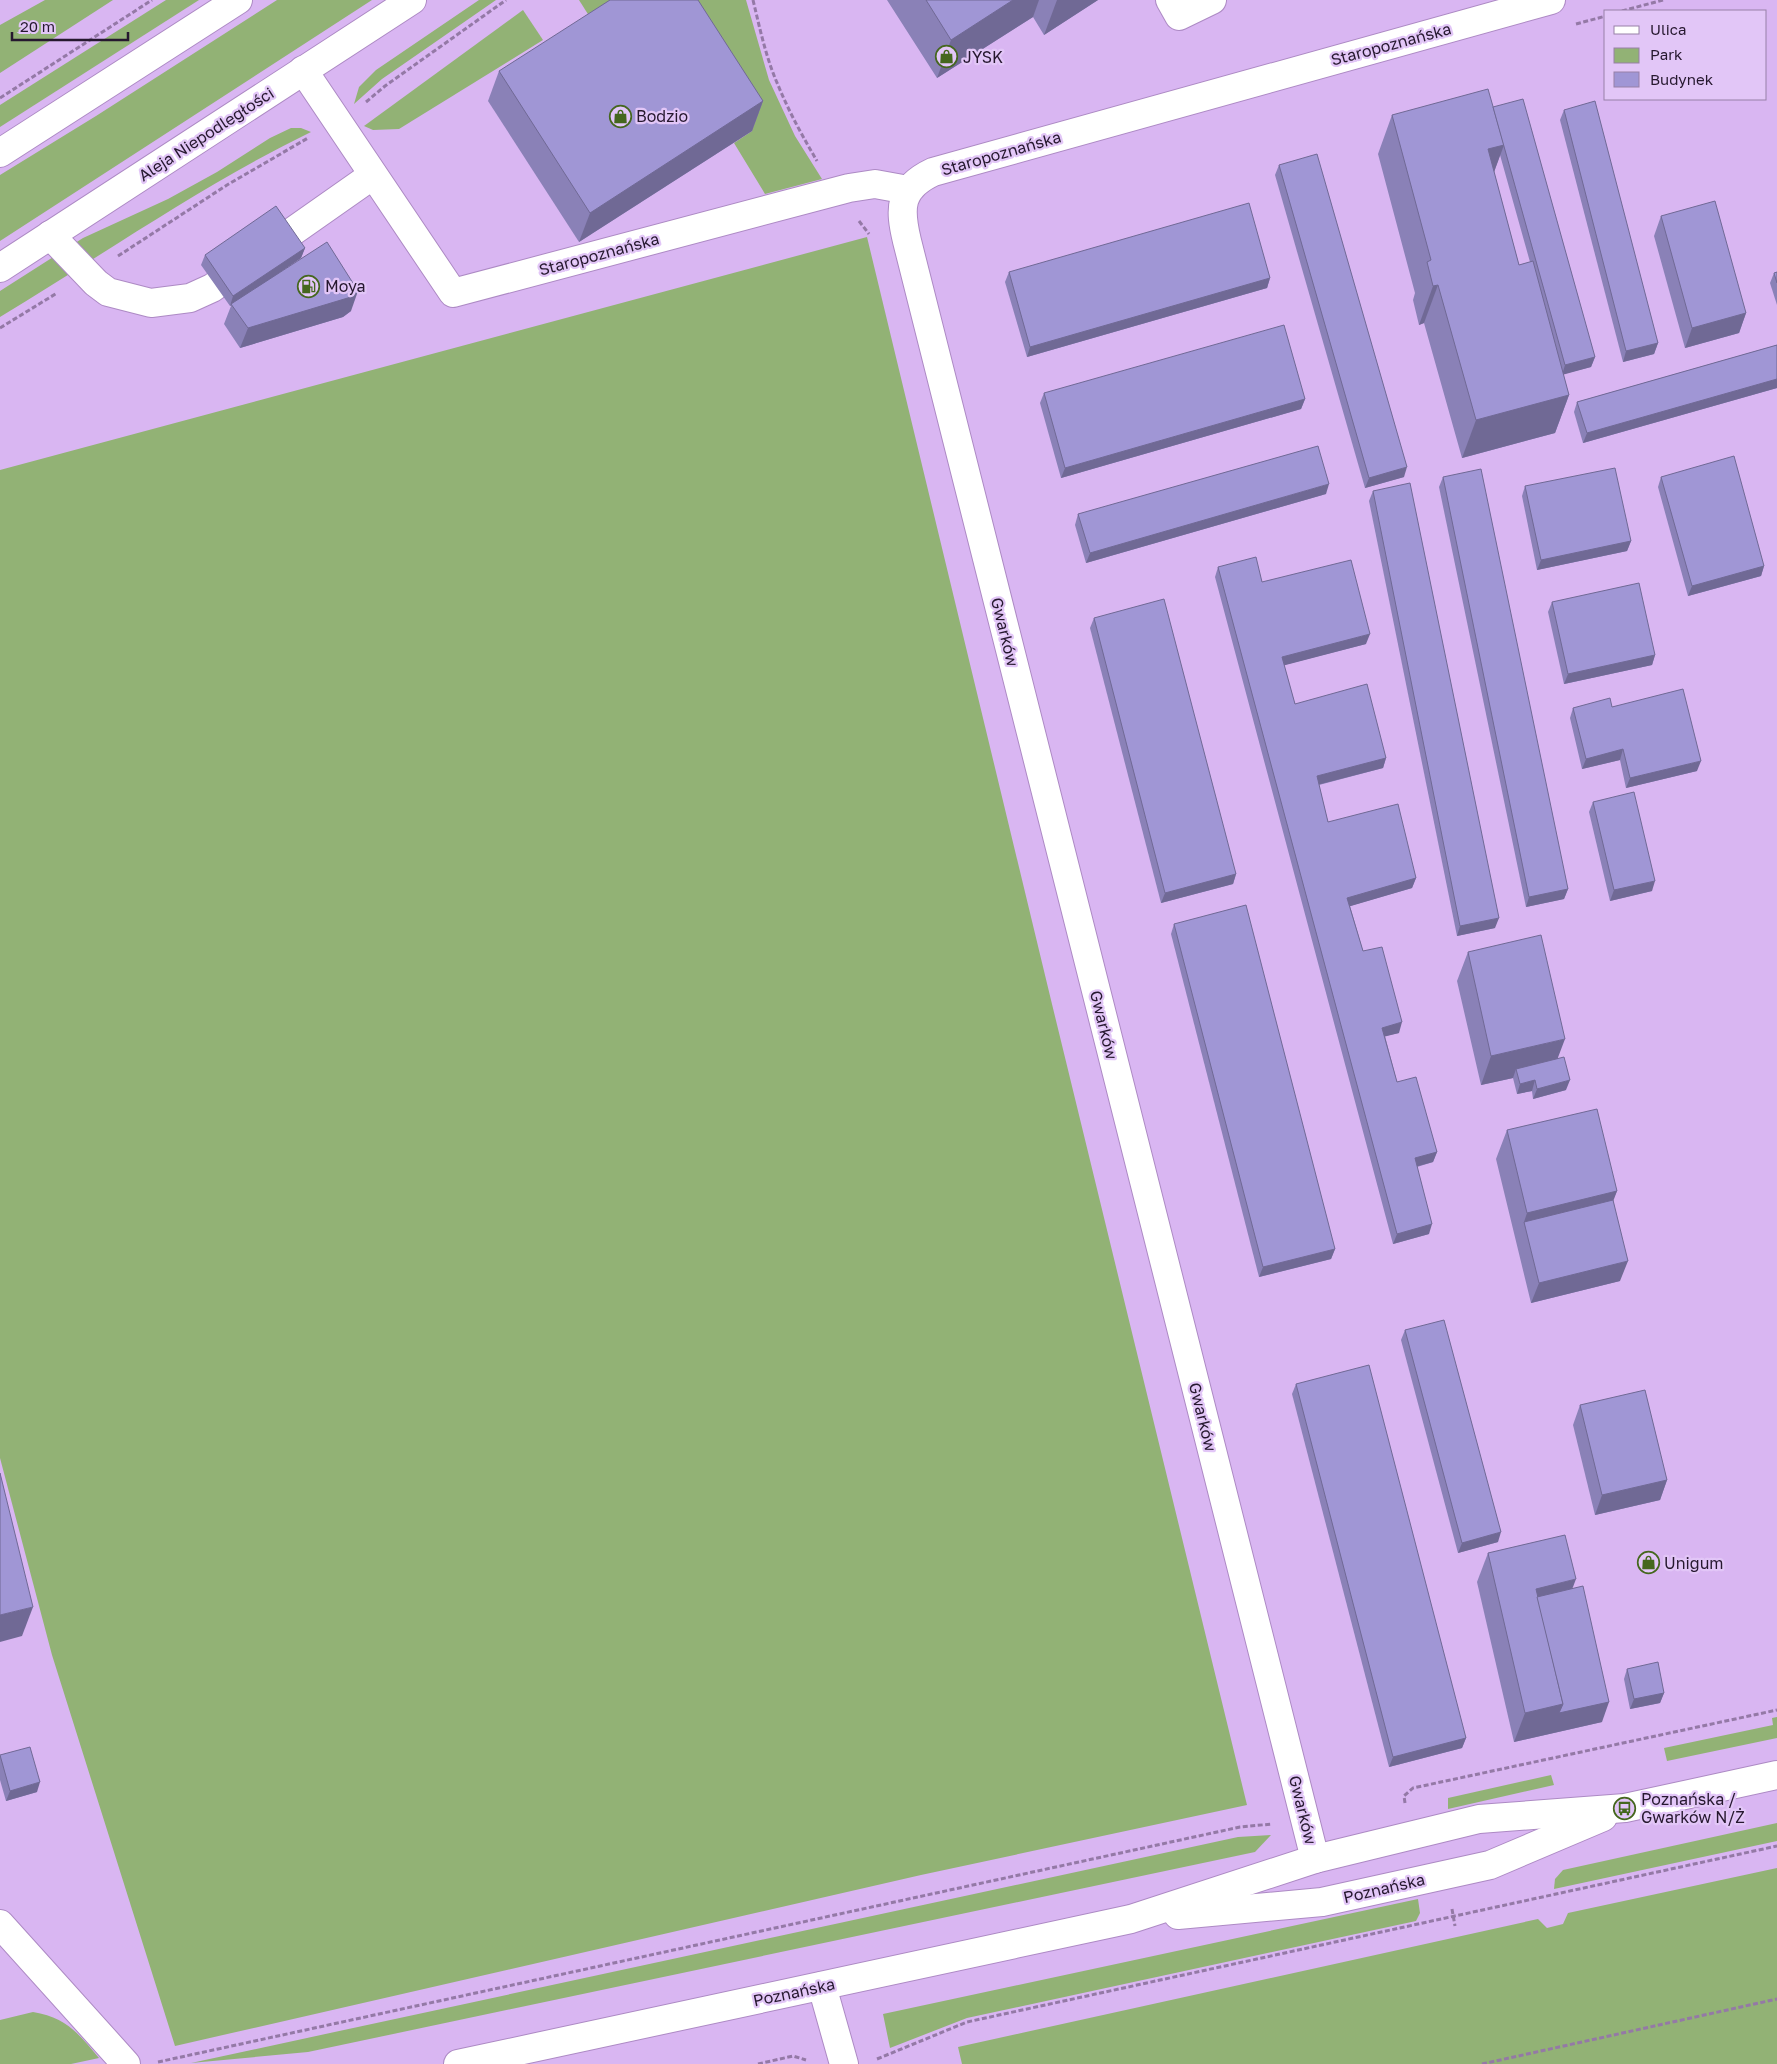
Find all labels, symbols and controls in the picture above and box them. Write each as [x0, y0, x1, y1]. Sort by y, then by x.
scale bar [12, 10, 129, 42]
legend [1604, 10, 1767, 100]
text: 20 m [20, 17, 55, 35]
street label: Staropoznańska [1329, 18, 1453, 70]
text: Ulica [1650, 20, 1686, 38]
shop icon: JYSK [935, 45, 959, 69]
text: Park [1650, 45, 1683, 63]
place label: JYSK [963, 47, 1003, 67]
text: Budynek [1650, 70, 1714, 88]
street label: Aleja Niepodległości [135, 83, 277, 185]
shop icon: Bodzio [608, 104, 632, 128]
place label: Bodzio [636, 106, 688, 126]
street label: Staropoznańska [939, 126, 1063, 180]
street label: Staropoznańska [537, 228, 661, 280]
fuel station icon: Moya [297, 274, 321, 298]
place label: Moya [325, 276, 366, 296]
street label: Gwarków [987, 595, 1023, 669]
street label: Gwarków [1086, 988, 1122, 1062]
street label: Gwarków [1185, 1380, 1221, 1454]
shop icon: Unigum [1636, 1551, 1660, 1575]
place label: Unigum [1664, 1553, 1724, 1573]
street label: Gwarków [1285, 1773, 1321, 1847]
place label: Poznańska / Gwarków N/Ż [1641, 1789, 1745, 1827]
bus stop icon: Poznańska / Gwarków N/Ż [1613, 1796, 1637, 1820]
street label: Poznańska [1341, 1869, 1427, 1907]
street label: Poznańska [751, 1974, 837, 2010]

